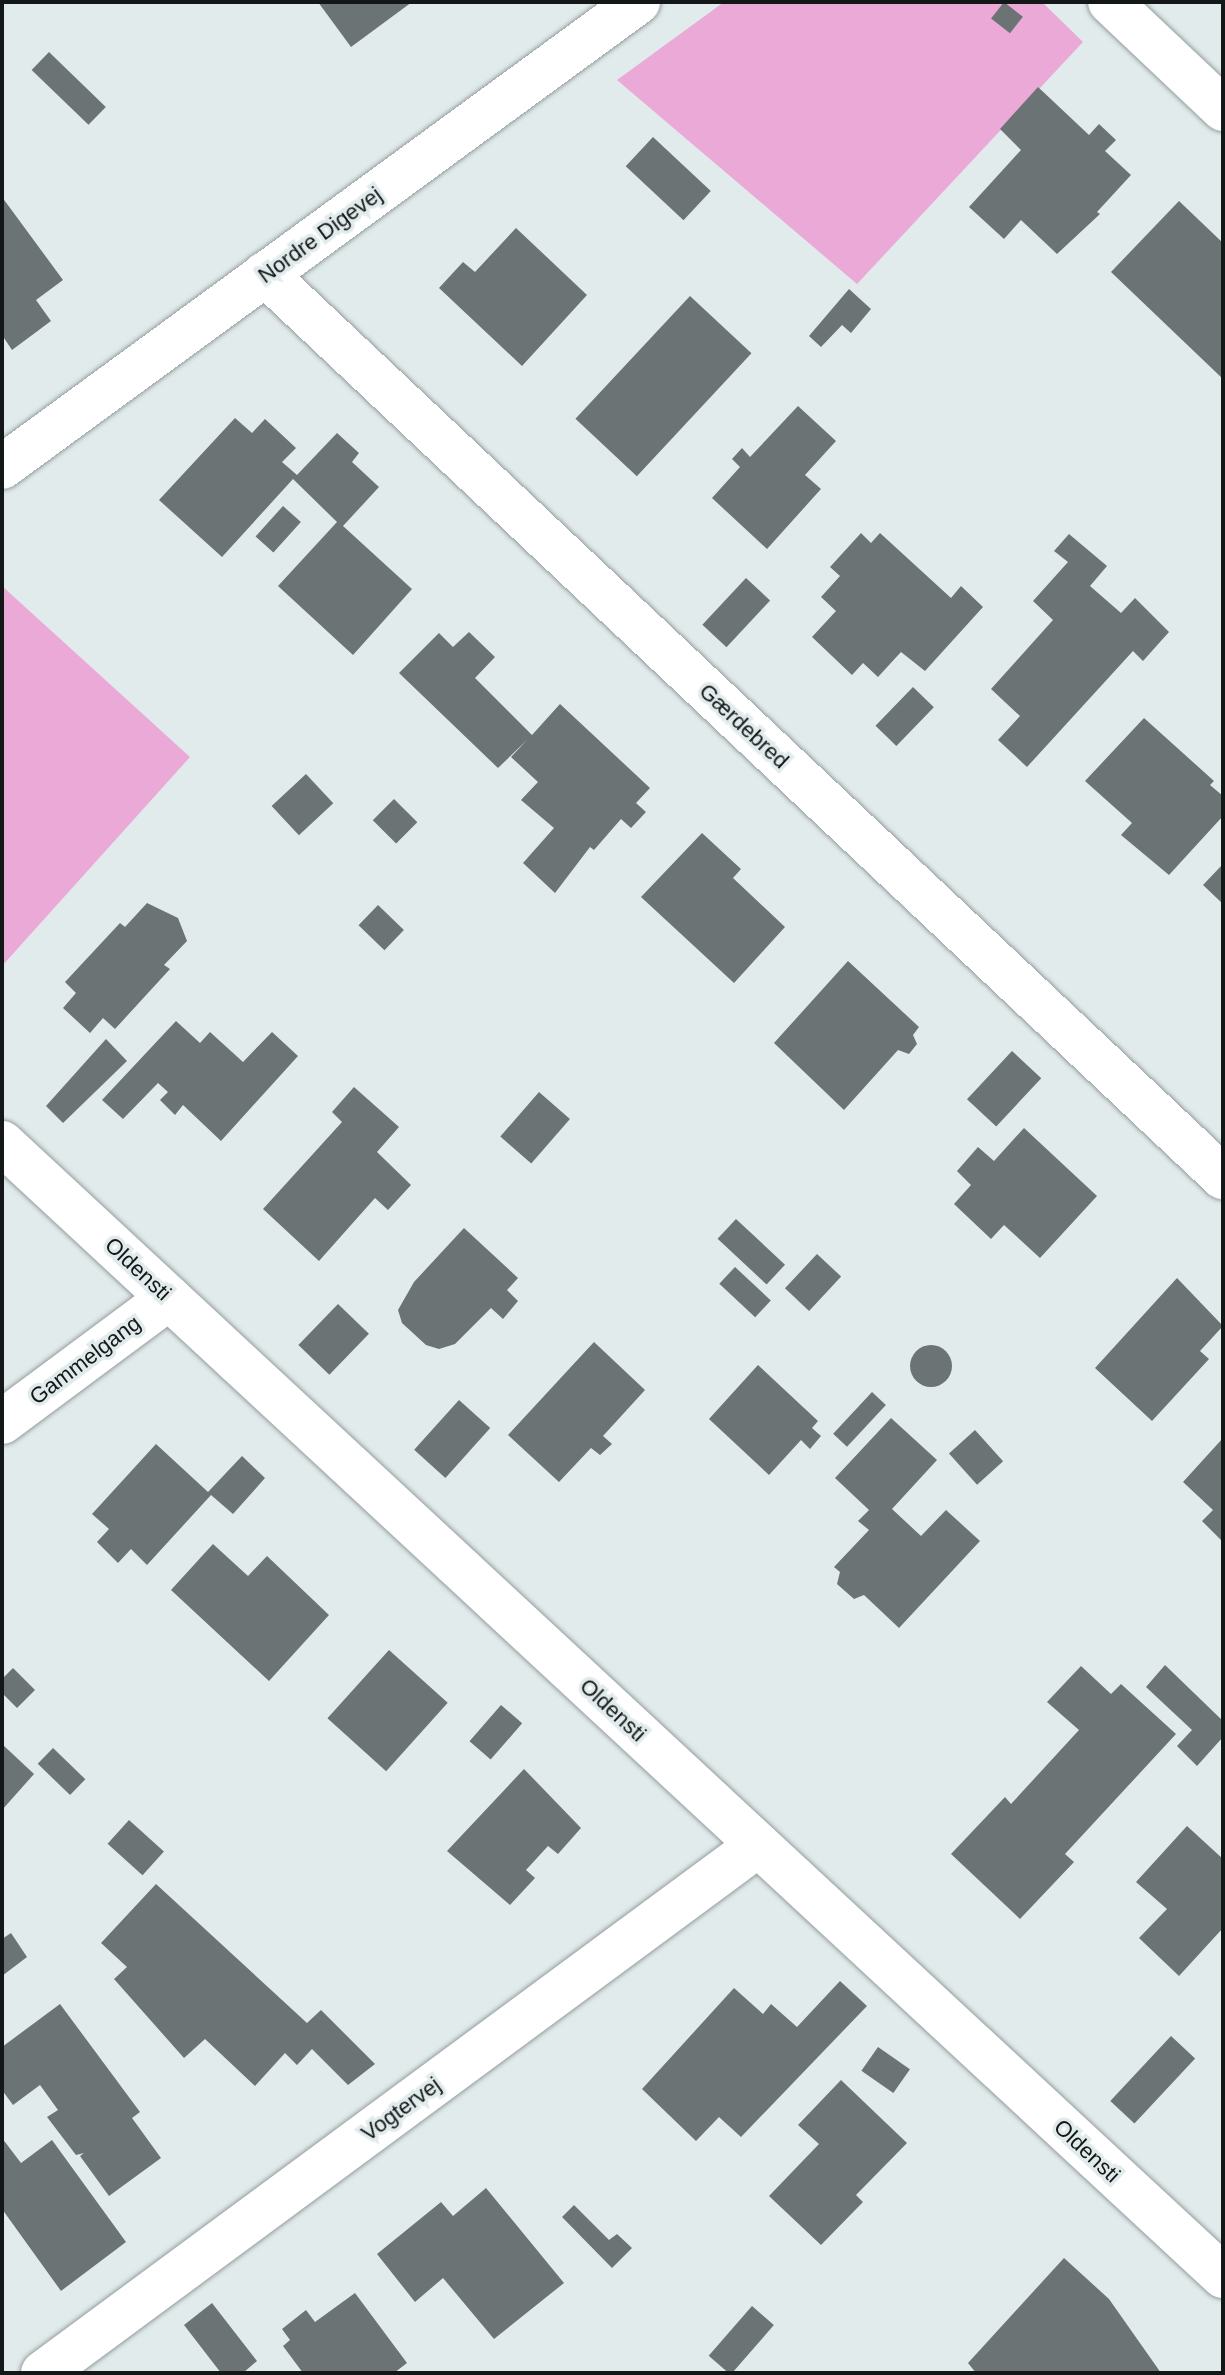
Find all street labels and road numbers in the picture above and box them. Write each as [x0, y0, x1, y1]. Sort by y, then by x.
street label: Nordre Digevej [253, 181, 387, 289]
street label: Gærdebred [694, 678, 794, 774]
street label: Oldensti [99, 1232, 177, 1306]
street label: Gammelgang [24, 1310, 146, 1410]
street label: Oldensti [574, 1673, 652, 1747]
street label: Vogtervej [356, 2071, 446, 2147]
street label: Oldensti [1048, 2114, 1126, 2188]

